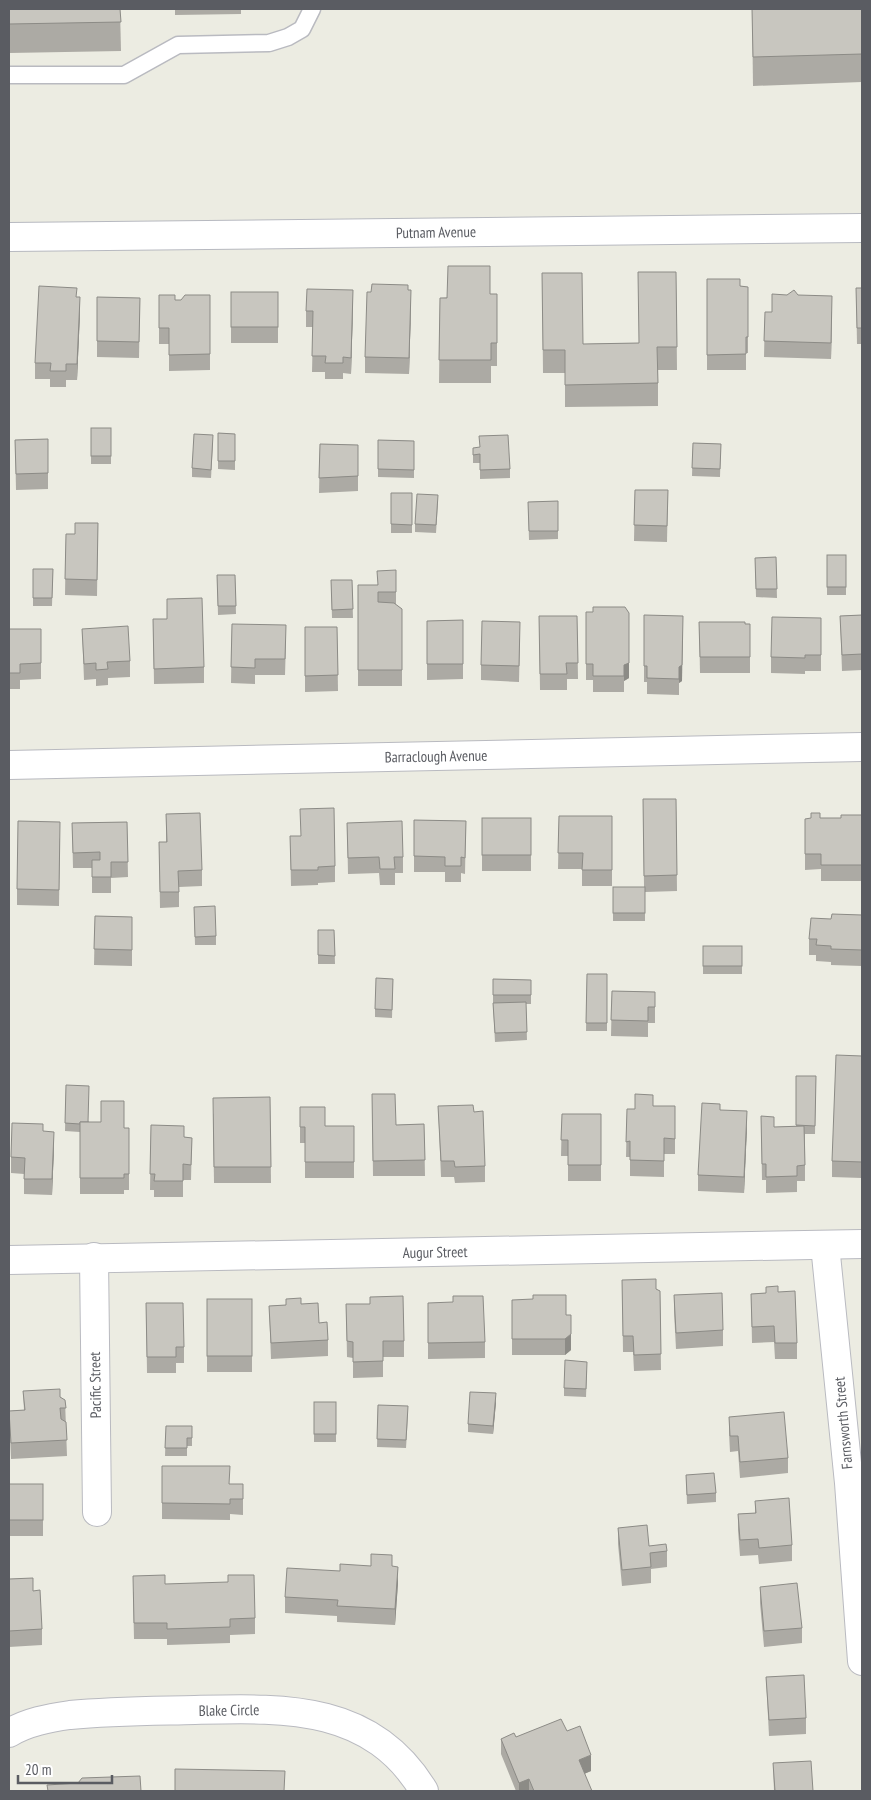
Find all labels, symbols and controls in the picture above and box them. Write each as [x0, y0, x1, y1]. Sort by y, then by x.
street label: Putnam Avenue [396, 222, 476, 242]
street label: Barraclough Avenue [384, 746, 488, 766]
street label: Augur Street [402, 1242, 468, 1262]
street label: Pacific Street [85, 1351, 105, 1419]
street label: Farnsworth Street [830, 1376, 856, 1470]
street label: Blake Circle [198, 1700, 260, 1720]
scale bar [18, 1752, 111, 1784]
text: 20 m [25, 1760, 51, 1779]

